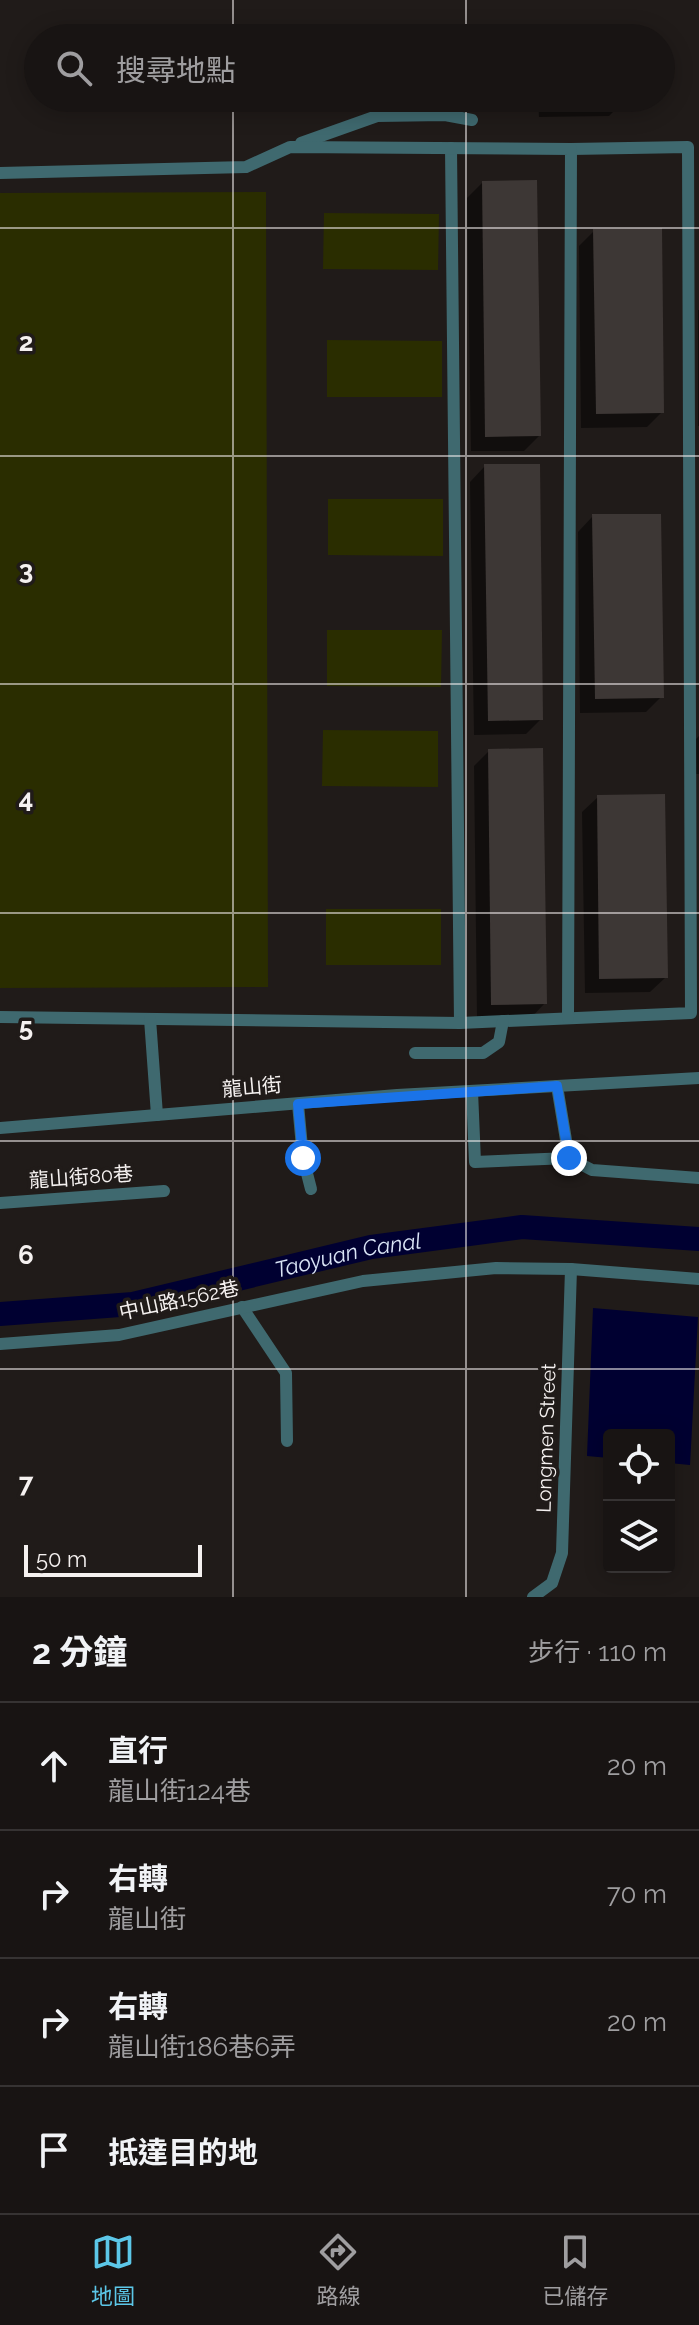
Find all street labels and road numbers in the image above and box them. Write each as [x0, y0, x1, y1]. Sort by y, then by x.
street label: 龍山街 [221, 1072, 283, 1102]
street label: 龍山街80巷 [28, 1161, 134, 1193]
street label: 中山路1562巷 [117, 1276, 241, 1324]
street label: Longmen Street [531, 1362, 561, 1513]

